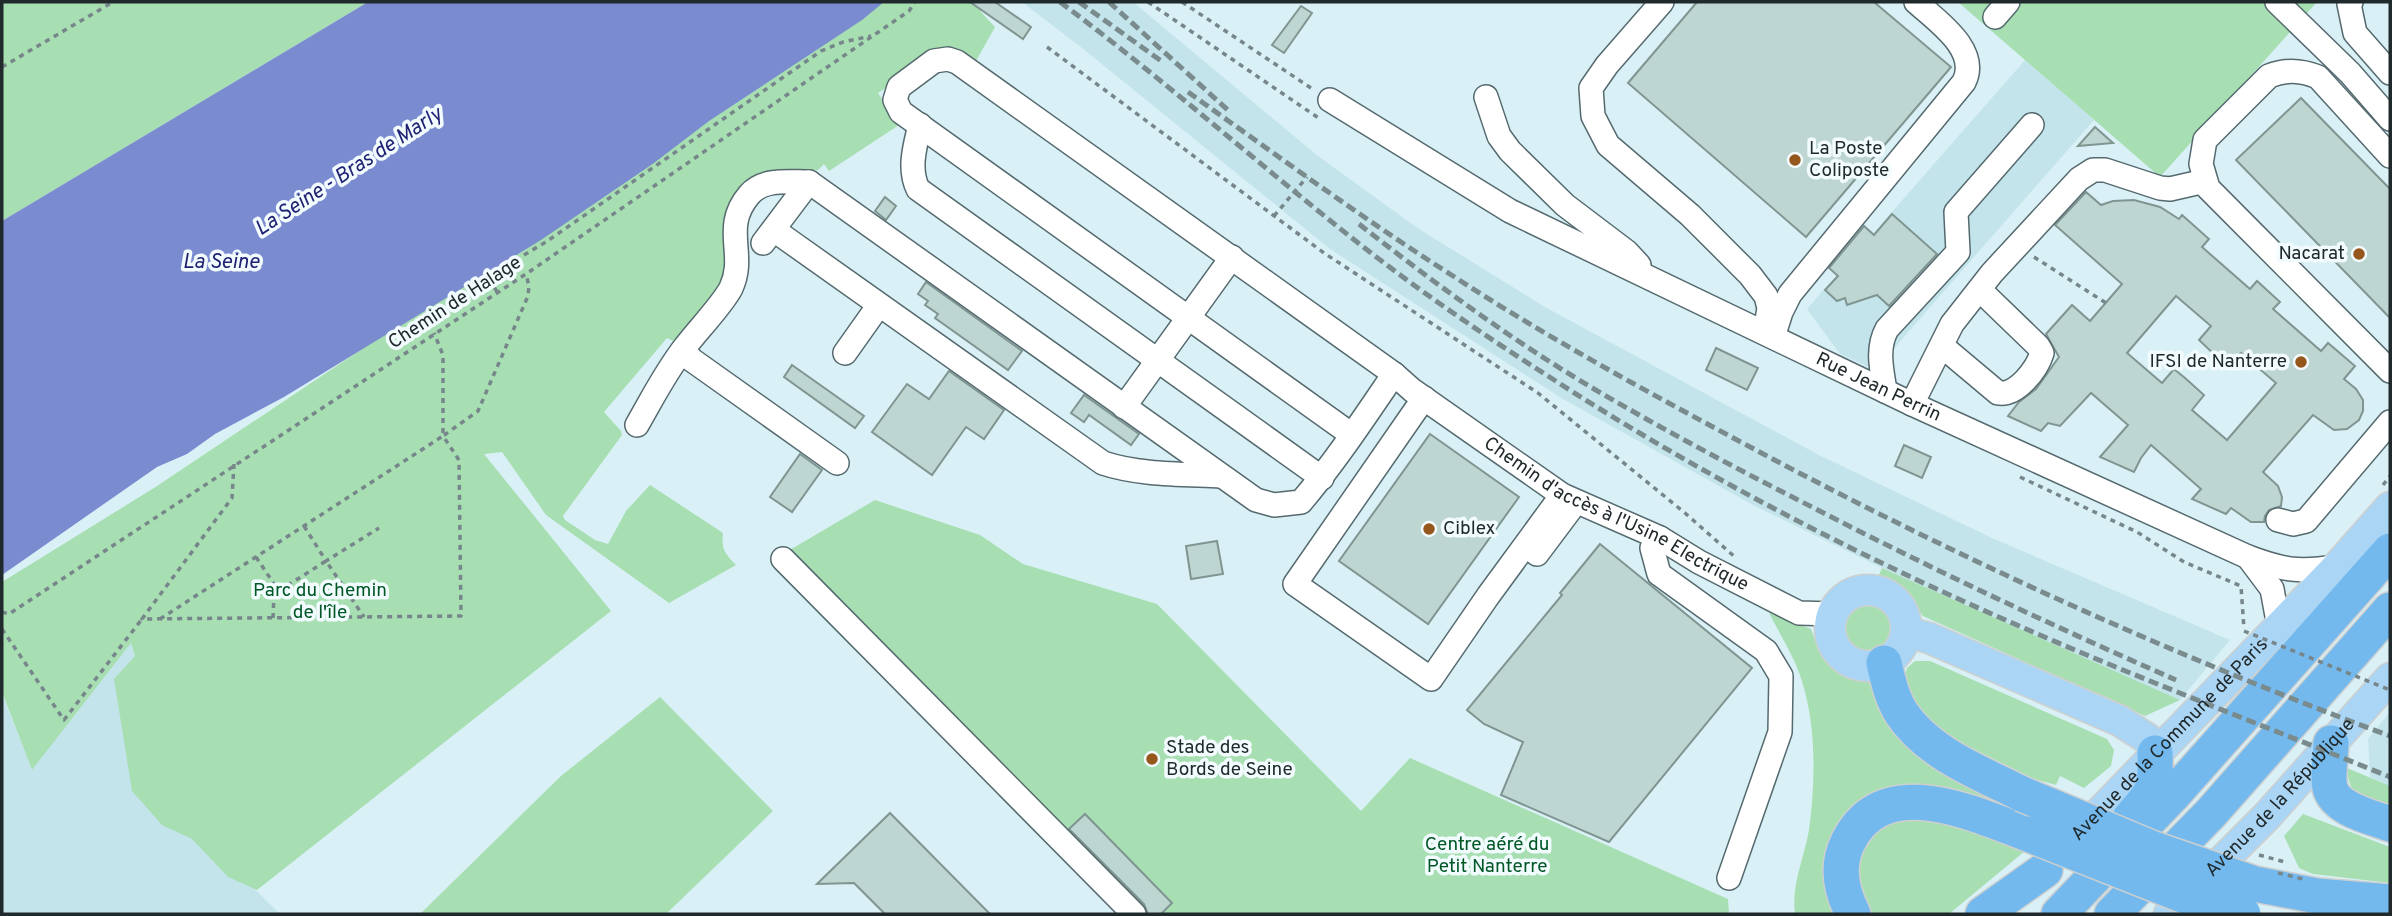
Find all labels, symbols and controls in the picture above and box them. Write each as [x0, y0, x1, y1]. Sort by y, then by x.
water label: La Seine - Bras de Marly [250, 101, 449, 243]
place label: La Poste Coliposte [1809, 137, 1889, 183]
marker: La Poste Coliposte [1787, 152, 1803, 168]
place label: Nacarat [2278, 242, 2345, 266]
marker: Nacarat [2351, 246, 2367, 262]
water label: La Seine [183, 249, 261, 276]
street label: Chemin de Halage [384, 251, 526, 355]
street label: Rue Jean Perrin [1812, 348, 1945, 428]
place label: IFSI de Nanterre [2149, 350, 2287, 374]
marker: IFSI de Nanterre [2293, 354, 2309, 370]
street label: Chemin d'accès à l'Usine Electrique [1479, 432, 1753, 597]
place label: Ciblex [1443, 517, 1495, 541]
marker: Ciblex [1421, 521, 1437, 537]
park label: Parc du Chemin de l'île [253, 579, 387, 625]
street label: Avenue de la Commune de Paris [2066, 633, 2273, 846]
street label: Avenue de la République [2201, 713, 2360, 882]
place label: Stade des Bords de Seine [1166, 736, 1293, 782]
marker: Stade des Bords de Seine [1144, 751, 1160, 767]
park label: Centre aéré du Petit Nanterre [1425, 833, 1549, 879]

